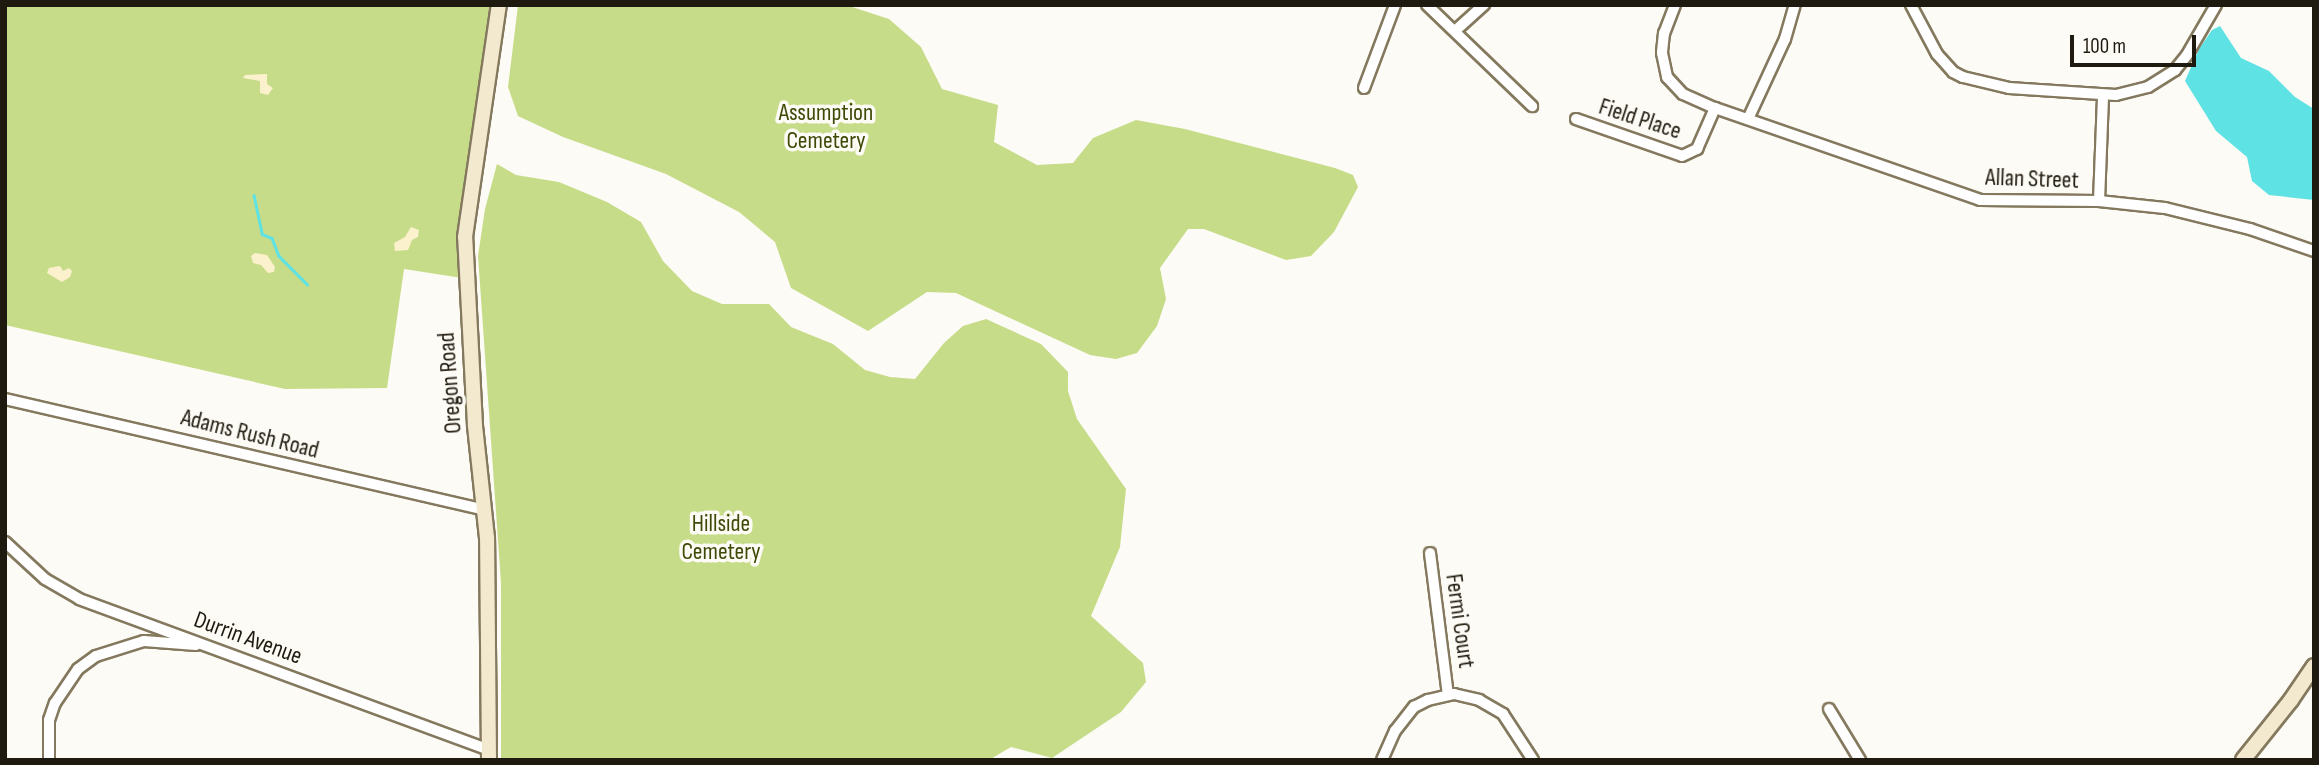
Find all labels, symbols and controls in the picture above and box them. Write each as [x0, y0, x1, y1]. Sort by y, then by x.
scale bar [2074, 21, 2200, 65]
text: 100 m [2083, 34, 2126, 59]
street label: Field Place [1595, 92, 1685, 146]
park label: Assumption Cemetery [779, 99, 873, 155]
street label: Allan Street [1985, 163, 2079, 195]
street label: Oregon Road [432, 331, 468, 435]
street label: Adams Rush Road [178, 403, 322, 465]
park label: Hillside Cemetery [681, 510, 761, 566]
street label: Fermi Court [1439, 572, 1481, 670]
street label: Durrin Avenue [190, 605, 306, 671]

